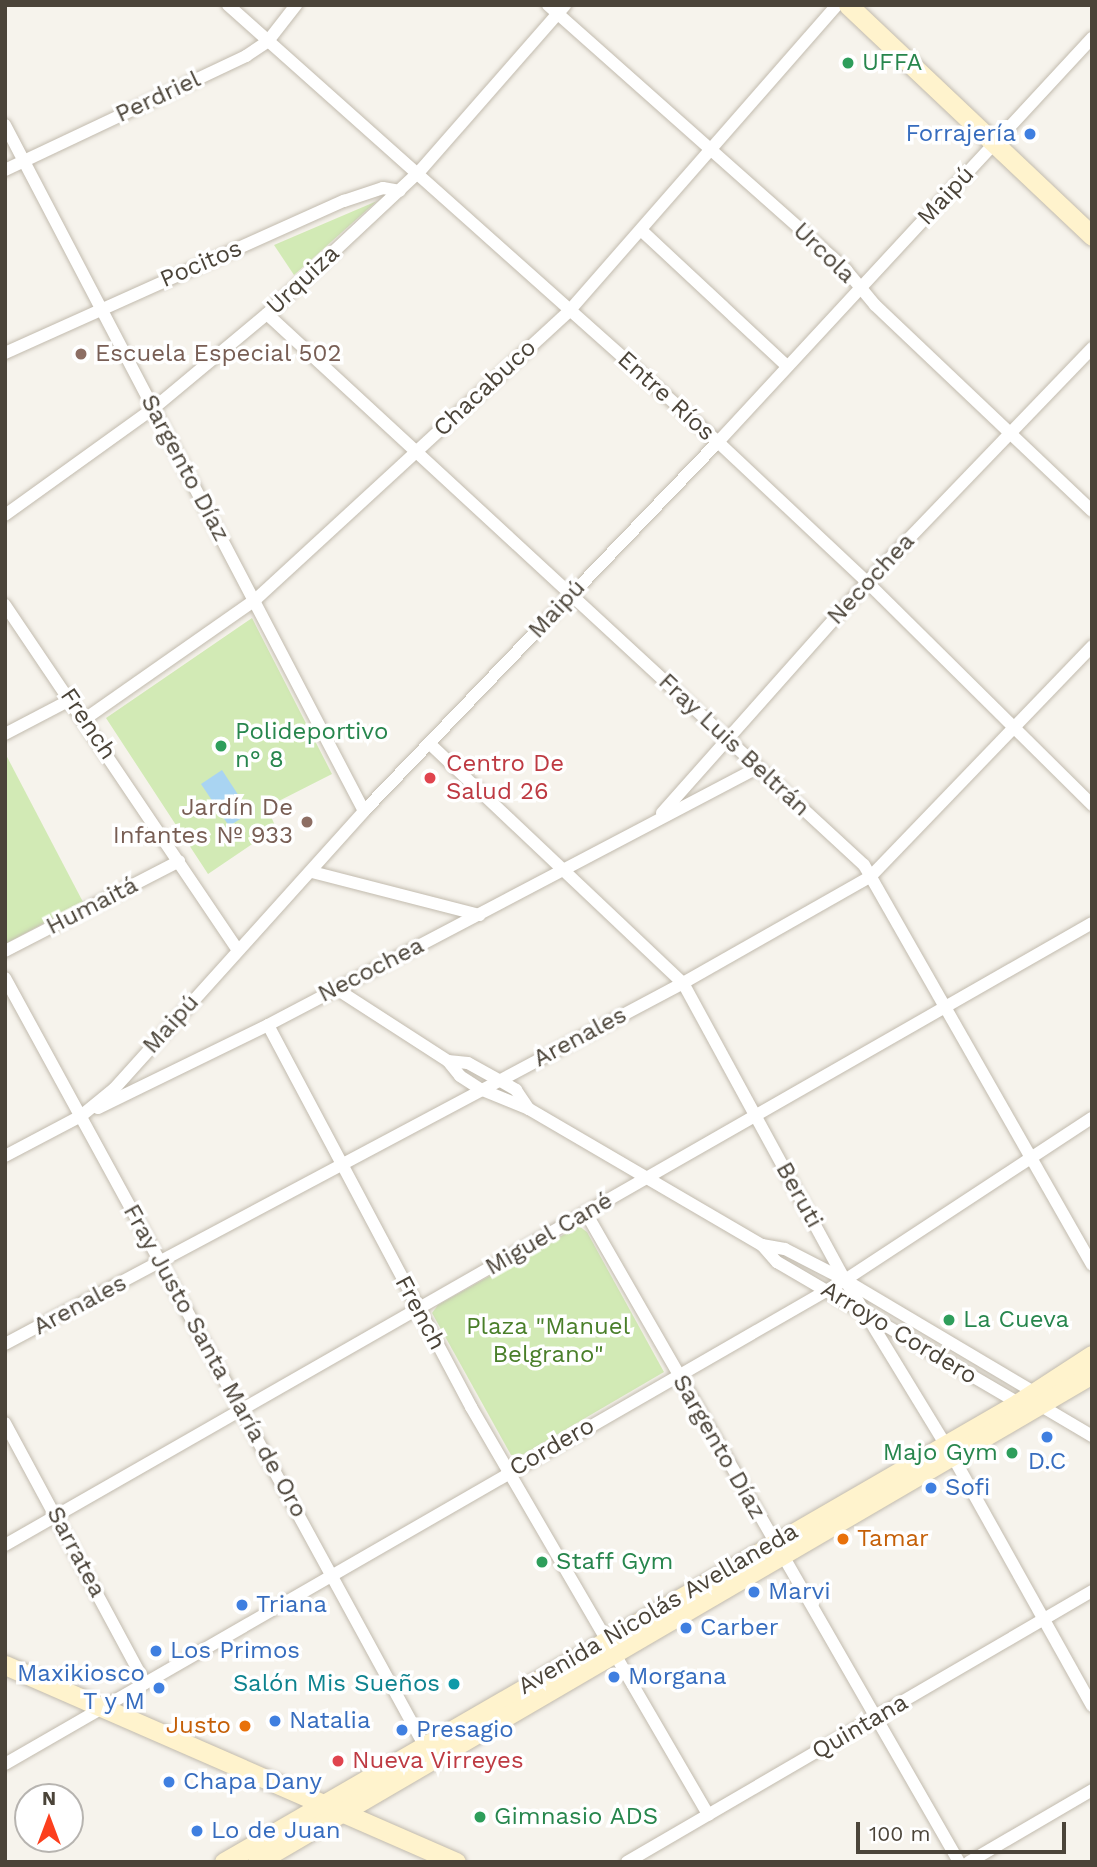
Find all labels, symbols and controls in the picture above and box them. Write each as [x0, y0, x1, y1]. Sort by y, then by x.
place label: UFFA [862, 49, 922, 77]
marker: UFFA [840, 55, 856, 71]
street label: Perdriel [111, 65, 205, 129]
place label: Forrajería [905, 120, 1016, 148]
marker: Forrajería [1022, 126, 1038, 142]
street label: Maipú [912, 161, 980, 231]
street label: Urcola [787, 217, 861, 289]
street label: Pocitos [156, 234, 246, 294]
street label: Urquiza [261, 239, 345, 321]
street label: Chacabuco [428, 333, 542, 443]
place label: Escuela Especial 502 [95, 340, 343, 368]
street label: Entre Ríos [611, 345, 721, 447]
marker: Escuela Especial 502 [73, 346, 89, 362]
street label: Sargento Díaz [134, 390, 236, 546]
street label: Necochea [821, 527, 921, 631]
street label: Maipú [523, 574, 591, 644]
street label: Fray Luis Beltrán [652, 667, 816, 823]
street label: French [54, 683, 122, 765]
place label: Polideportivo n° 8 [235, 718, 388, 774]
marker: Polideportivo n° 8 [213, 738, 229, 754]
place label: Centro De Salud 26 [446, 750, 564, 806]
marker: Centro De Salud 26 [420, 768, 440, 788]
place label: Jardín De Infantes Nº 933 [113, 794, 293, 850]
marker: Jardín De Infantes Nº 933 [299, 814, 315, 830]
street label: Humaitá [41, 871, 143, 941]
street label: Necochea [313, 931, 429, 1009]
street label: Maipú [137, 988, 205, 1060]
street label: Arenales [528, 1000, 632, 1074]
street label: Beruti [769, 1157, 829, 1233]
street label: Miguel Cané [480, 1186, 618, 1282]
street label: Fray Justo Santa María de Oro [116, 1198, 314, 1524]
street label: Arenales [28, 1268, 132, 1342]
street label: French [388, 1271, 452, 1355]
street label: Arroyo Cordero [816, 1275, 982, 1391]
place label: La Cueva [963, 1306, 1070, 1334]
marker: La Cueva [941, 1312, 957, 1328]
park label: Plaza "Manuel Belgrano" [466, 1313, 630, 1369]
street label: Sargento Díaz [666, 1370, 772, 1524]
street label: Cordero [505, 1411, 599, 1483]
marker: D.C [1039, 1429, 1055, 1445]
place label: Majo Gym [883, 1439, 998, 1467]
marker: Majo Gym [1004, 1445, 1020, 1461]
place label: D.C [1028, 1448, 1066, 1476]
place label: Sofi [945, 1474, 990, 1502]
marker: Sofi [923, 1480, 939, 1496]
street label: Sarratea [40, 1502, 112, 1602]
street label: Avenida Nicolás Avellaneda [512, 1517, 804, 1701]
place label: Tamar [857, 1525, 929, 1553]
marker: Tamar [835, 1531, 851, 1547]
place label: Staff Gym [556, 1548, 674, 1576]
marker: Staff Gym [534, 1554, 550, 1570]
place label: Marvi [768, 1578, 831, 1606]
marker: Marvi [746, 1584, 762, 1600]
place label: Triana [256, 1591, 327, 1619]
marker: Triana [234, 1597, 250, 1613]
place label: Carber [700, 1614, 779, 1642]
marker: Carber [678, 1620, 694, 1636]
place label: Los Primos [170, 1637, 300, 1665]
marker: Los Primos [148, 1643, 164, 1659]
place label: Maxikiosco T y M [17, 1660, 145, 1716]
place label: Morgana [628, 1663, 727, 1691]
marker: Morgana [606, 1669, 622, 1685]
place label: Salón Mis Sueños [233, 1670, 440, 1698]
marker: Salón Mis Sueños [446, 1676, 462, 1692]
marker: Maxikiosco T y M [151, 1680, 167, 1696]
street label: Quintana [807, 1688, 913, 1766]
place label: Natalia [289, 1707, 371, 1735]
place label: Justo [166, 1712, 231, 1740]
marker: Natalia [267, 1713, 283, 1729]
place label: Presagio [416, 1716, 514, 1744]
marker: Justo [237, 1718, 253, 1734]
marker: Presagio [394, 1722, 410, 1738]
place label: Nueva Virreyes [352, 1747, 525, 1775]
marker: Nueva Virreyes [330, 1753, 346, 1769]
place label: Chapa Dany [183, 1768, 323, 1796]
marker: Chapa Dany [161, 1774, 177, 1790]
north arrow [14, 1783, 84, 1853]
text: N [42, 1787, 56, 1810]
place label: Gimnasio ADS [494, 1803, 659, 1831]
scale bar [859, 1808, 1069, 1852]
marker: Gimnasio ADS [472, 1809, 488, 1825]
place label: Lo de Juan [211, 1817, 341, 1845]
text: 100 m [869, 1821, 931, 1846]
marker: Lo de Juan [189, 1823, 205, 1839]

